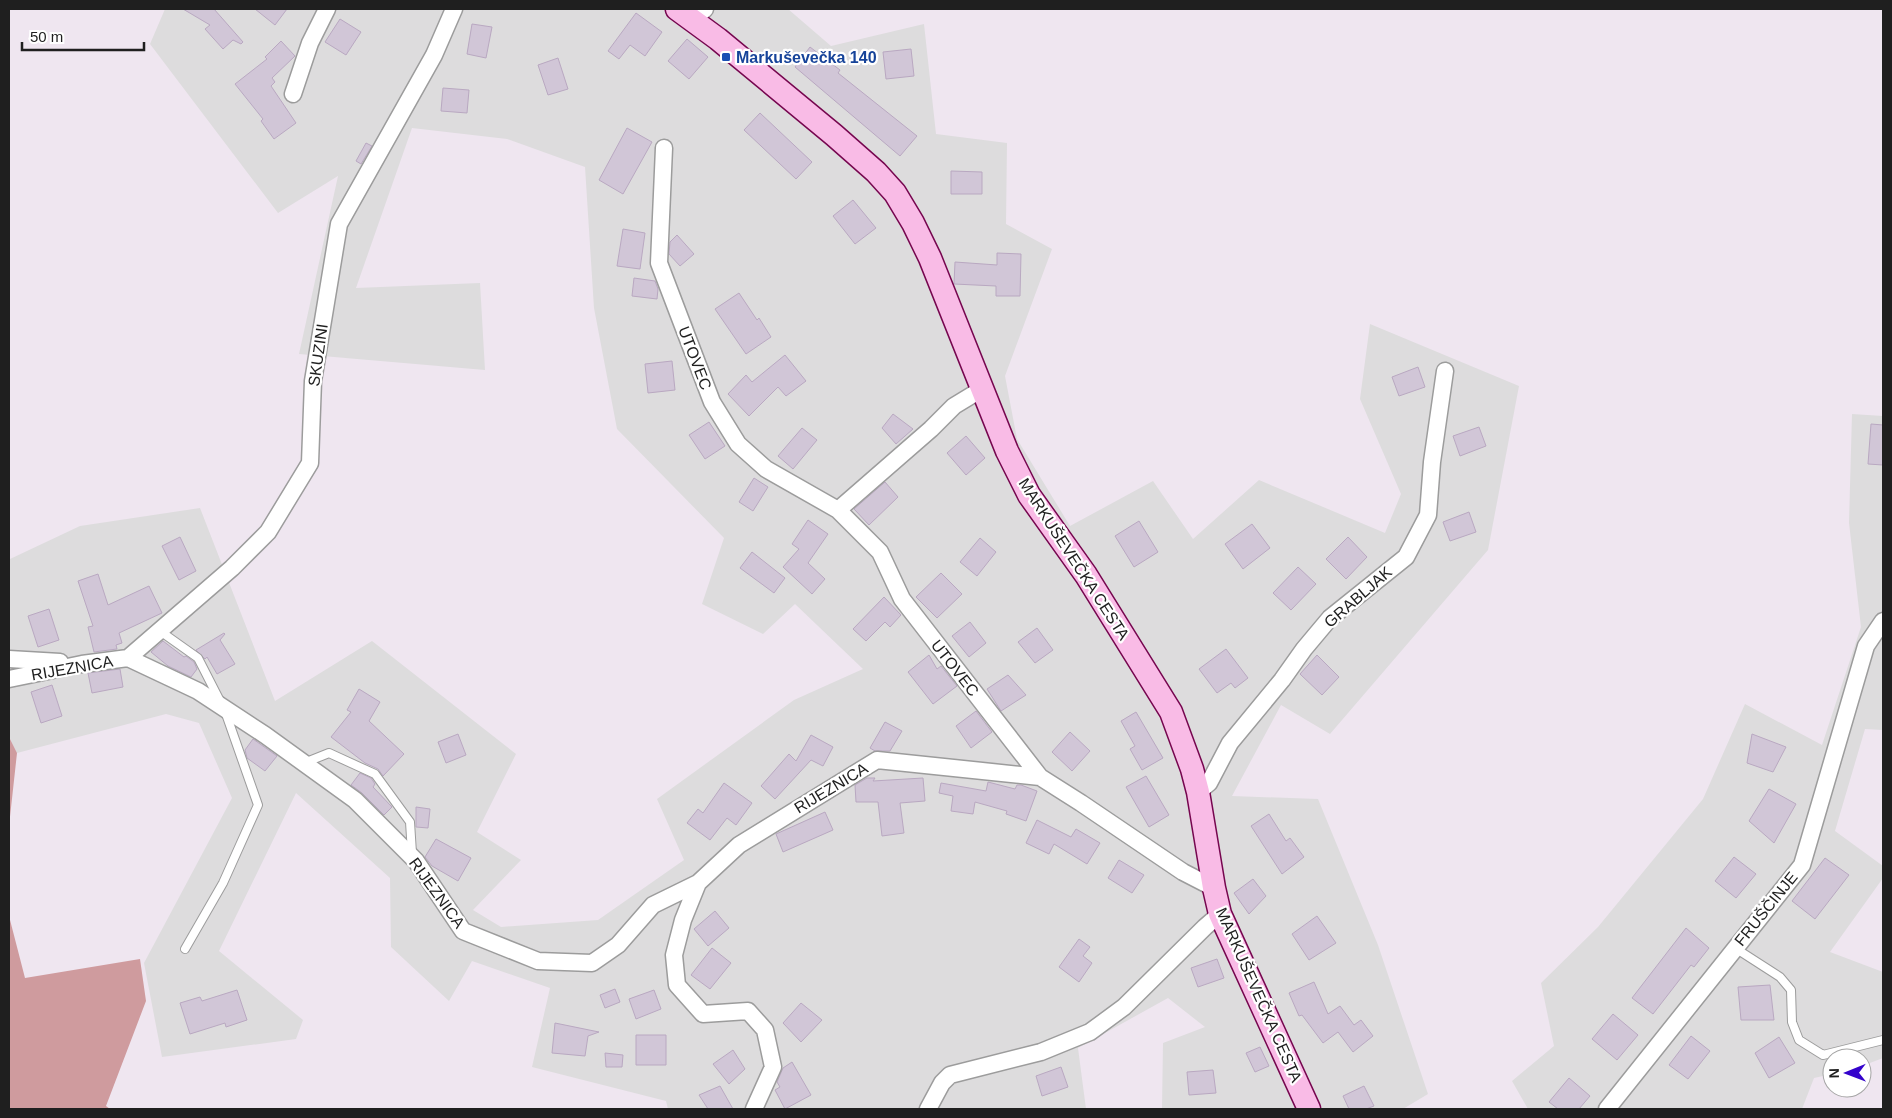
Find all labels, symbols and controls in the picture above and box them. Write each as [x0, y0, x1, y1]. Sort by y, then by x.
scale bar [22, 20, 145, 52]
text: 50 m [30, 28, 63, 45]
place label: Markuševečka 140 [736, 49, 877, 66]
marker: Markuševečka 140 [720, 51, 732, 63]
street label: SKUZINI [305, 323, 331, 387]
street label: UTOVEC [675, 324, 715, 392]
street label: MARKUŠEVEČKA CESTA [1015, 475, 1134, 643]
street label: GRABLJAK [1321, 563, 1395, 631]
street label: UTOVEC [928, 637, 982, 699]
street label: RIJEZNICA [30, 652, 115, 684]
street label: RIJEZNICA [791, 759, 871, 817]
street label: RIJEZNICA [406, 855, 468, 932]
street label: FRUŠČINJE [1730, 868, 1801, 949]
street label: MARKUŠEVEČKA CESTA [1213, 905, 1306, 1085]
north arrow [1822, 1048, 1872, 1098]
text: N [1826, 1068, 1842, 1078]

